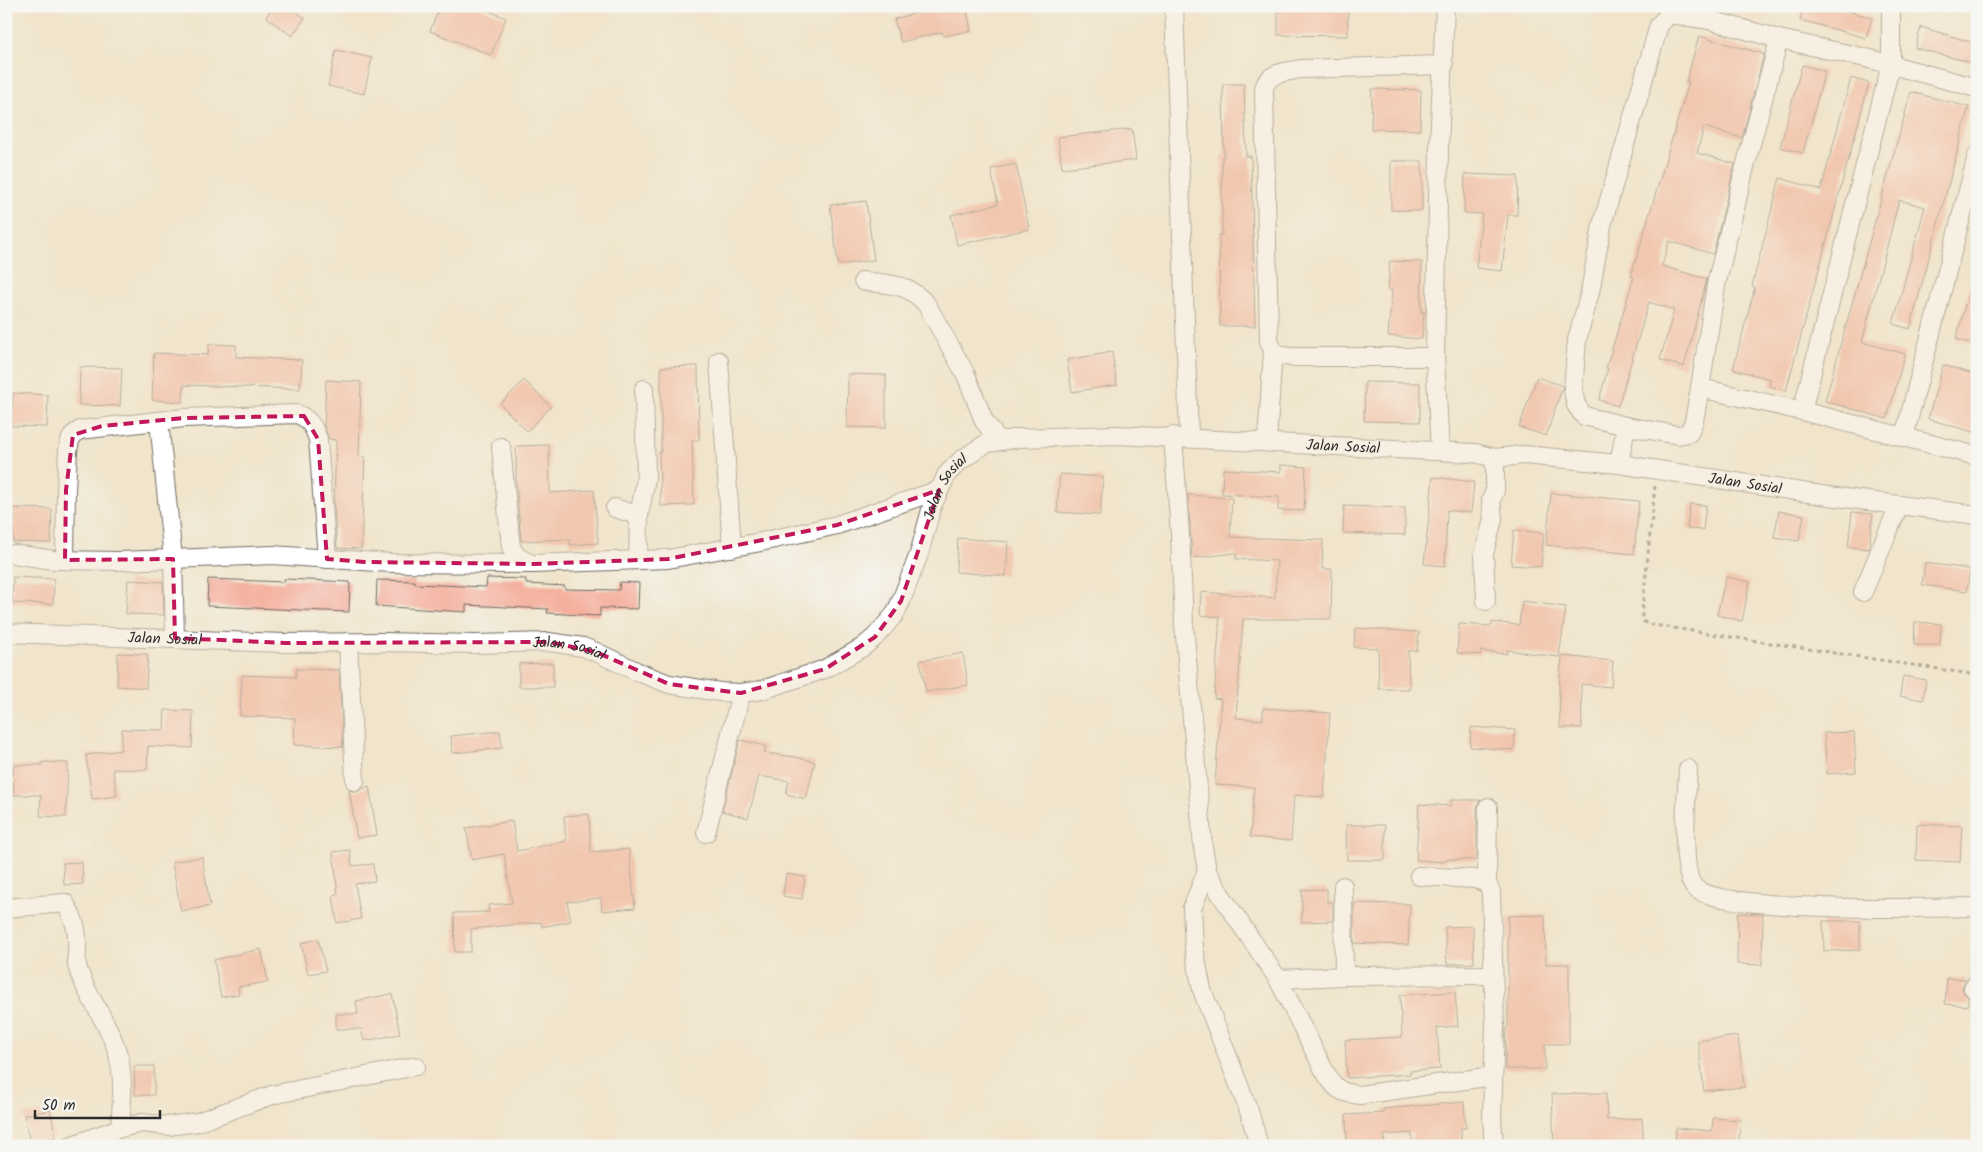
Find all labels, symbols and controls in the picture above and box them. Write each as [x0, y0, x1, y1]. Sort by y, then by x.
street label: Jalan Sosial [1305, 434, 1381, 461]
street label: Jalan Sosial [918, 448, 973, 523]
street label: Jalan Sosial [1707, 467, 1784, 502]
street label: Jalan Sosial [127, 626, 203, 653]
street label: Jalan Sosial [532, 631, 610, 668]
scale bar [35, 1087, 160, 1119]
text: 50 m [42, 1094, 76, 1118]

